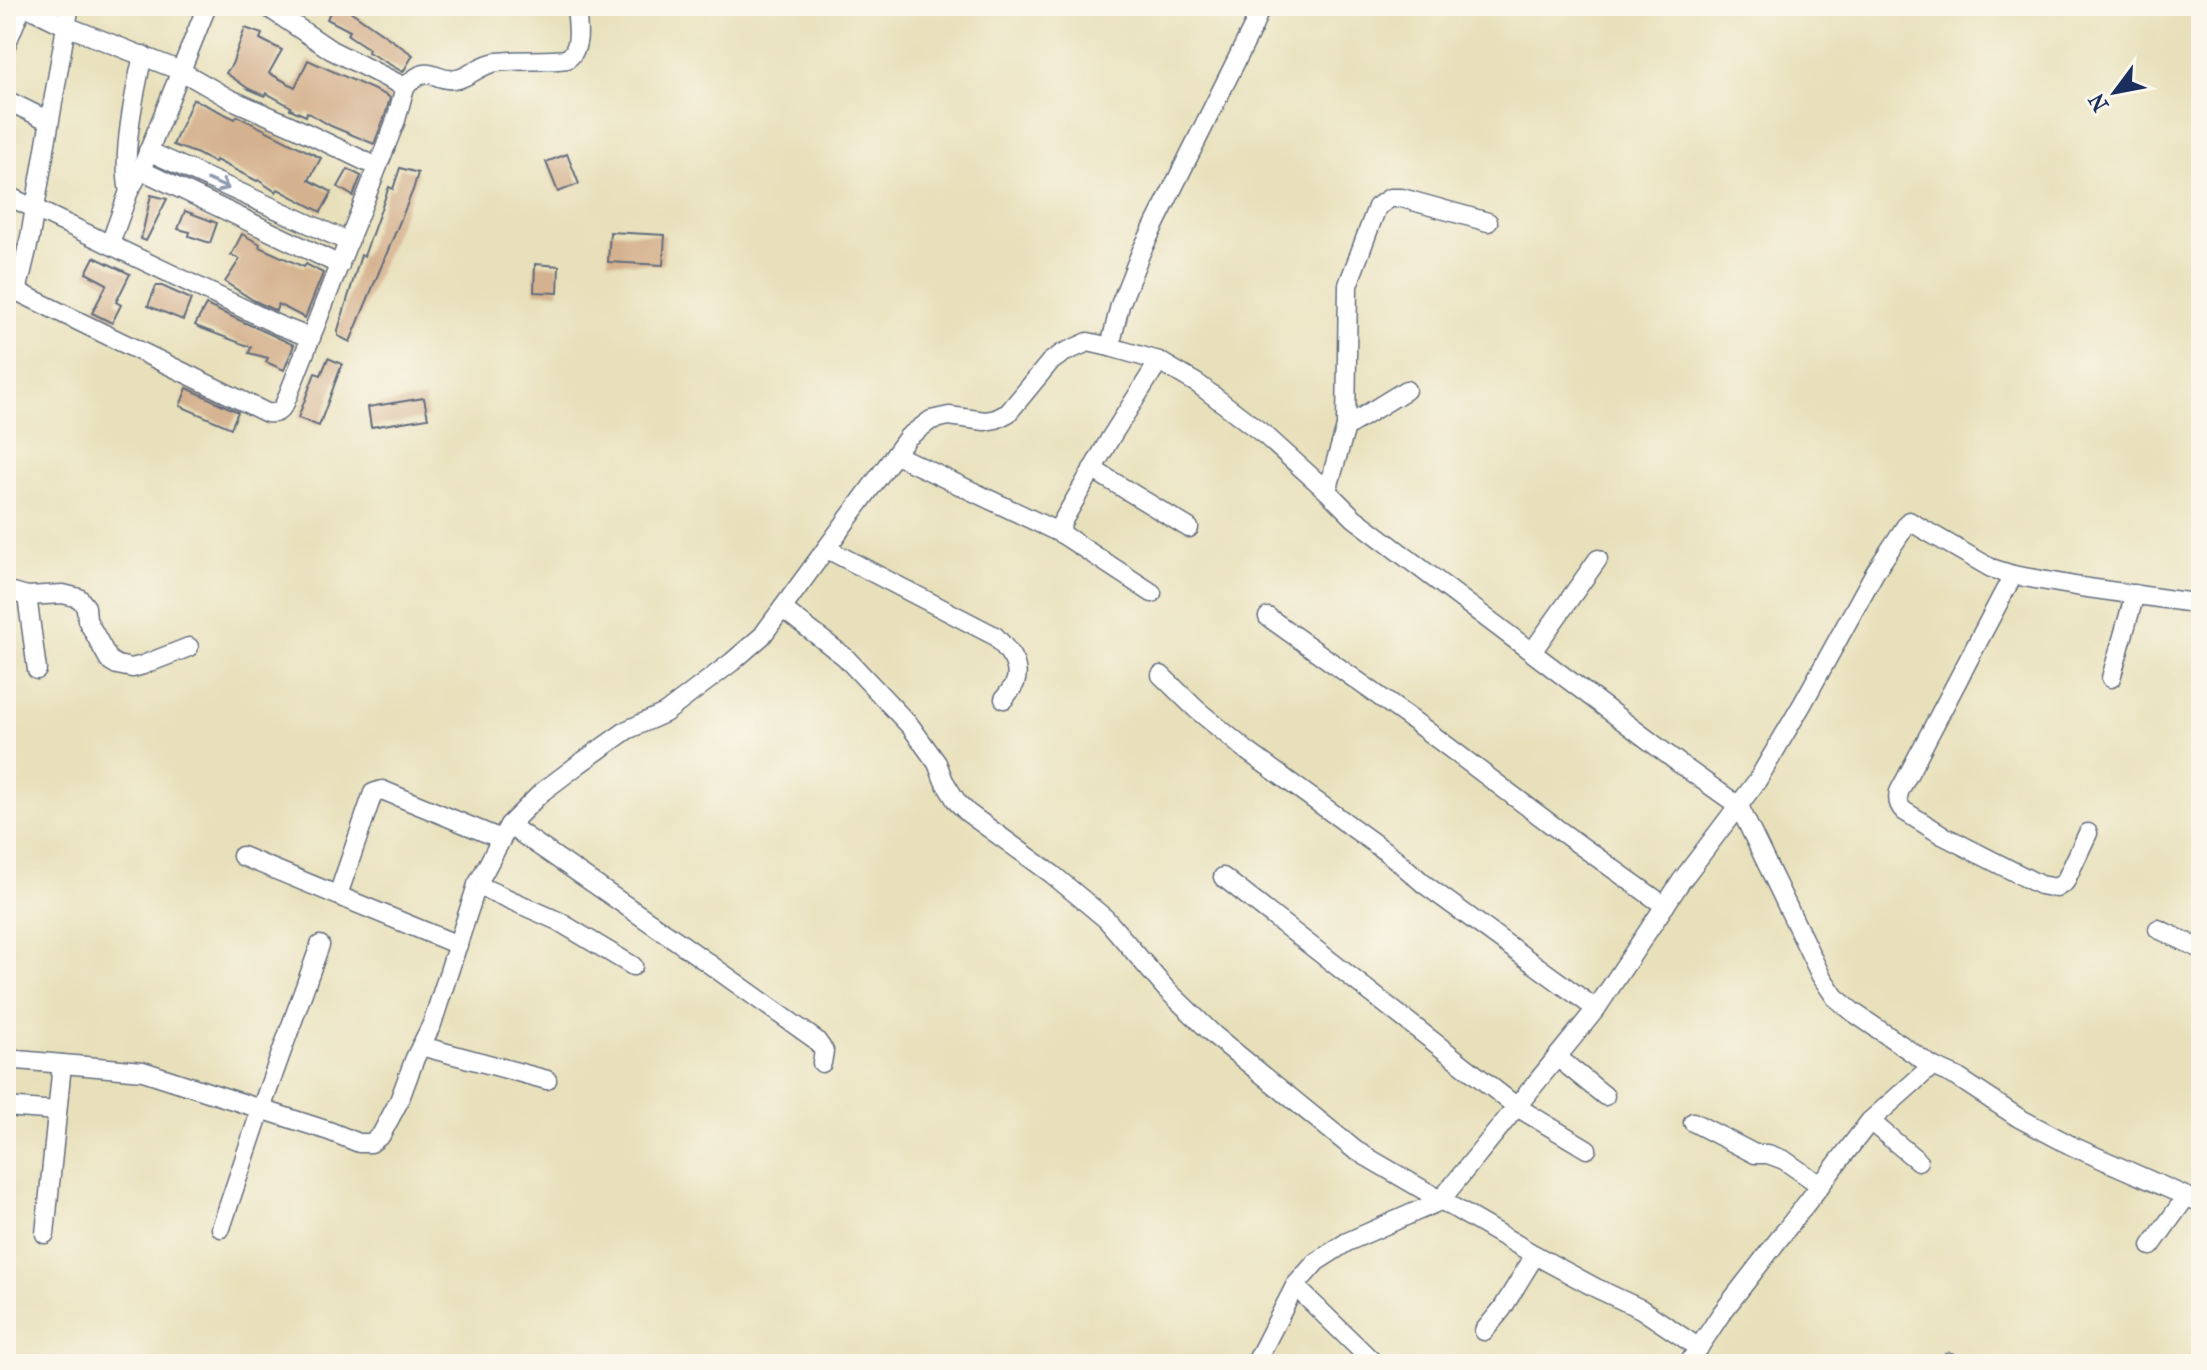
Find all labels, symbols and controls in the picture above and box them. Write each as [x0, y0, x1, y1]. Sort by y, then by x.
north arrow [2075, 52, 2155, 132]
text: N [2083, 88, 2114, 116]
one-way arrow [205, 178, 230, 193]

